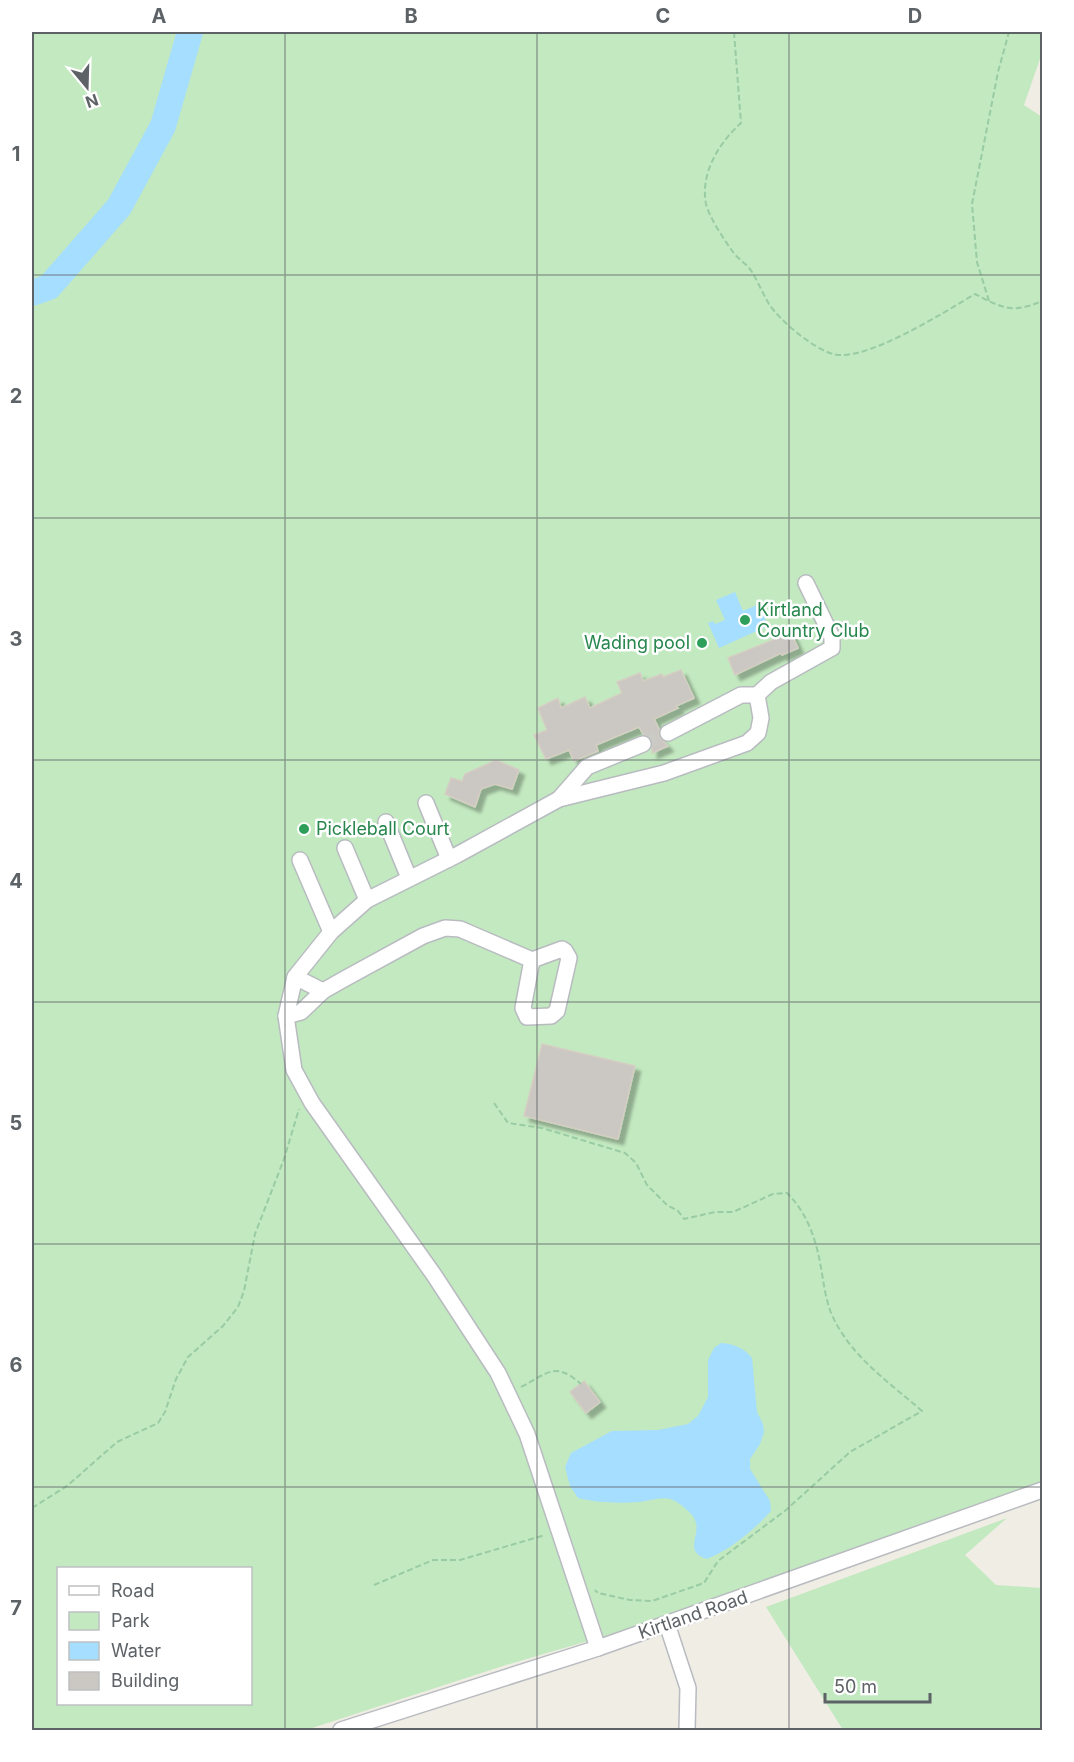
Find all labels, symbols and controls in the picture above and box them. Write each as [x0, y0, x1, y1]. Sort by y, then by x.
text: A [152, 4, 167, 28]
text: B [404, 4, 418, 28]
text: C [656, 4, 670, 28]
text: D [908, 4, 922, 28]
north arrow [57, 57, 117, 117]
text: N [83, 90, 101, 113]
text: 1 [12, 142, 20, 166]
text: 2 [10, 384, 22, 408]
place label: Kirtland Country Club [757, 599, 870, 641]
marker: Kirtland Country Club [738, 613, 752, 627]
text: 3 [10, 627, 22, 651]
place label: Wading pool [584, 632, 690, 653]
marker: Wading pool [695, 636, 709, 650]
place label: Pickleball Court [316, 818, 450, 839]
marker: Pickleball Court [297, 822, 311, 836]
text: 4 [9, 869, 23, 893]
text: 5 [10, 1111, 22, 1135]
text: 6 [10, 1353, 23, 1377]
legend [57, 1567, 252, 1705]
text: Road [111, 1580, 154, 1601]
street label: Kirtland Road [635, 1586, 750, 1643]
text: 7 [10, 1596, 22, 1620]
text: Park [111, 1610, 150, 1631]
text: Water [111, 1640, 161, 1661]
scale bar [825, 1666, 930, 1704]
text: Building [111, 1670, 179, 1691]
text: 50 m [834, 1676, 877, 1697]

